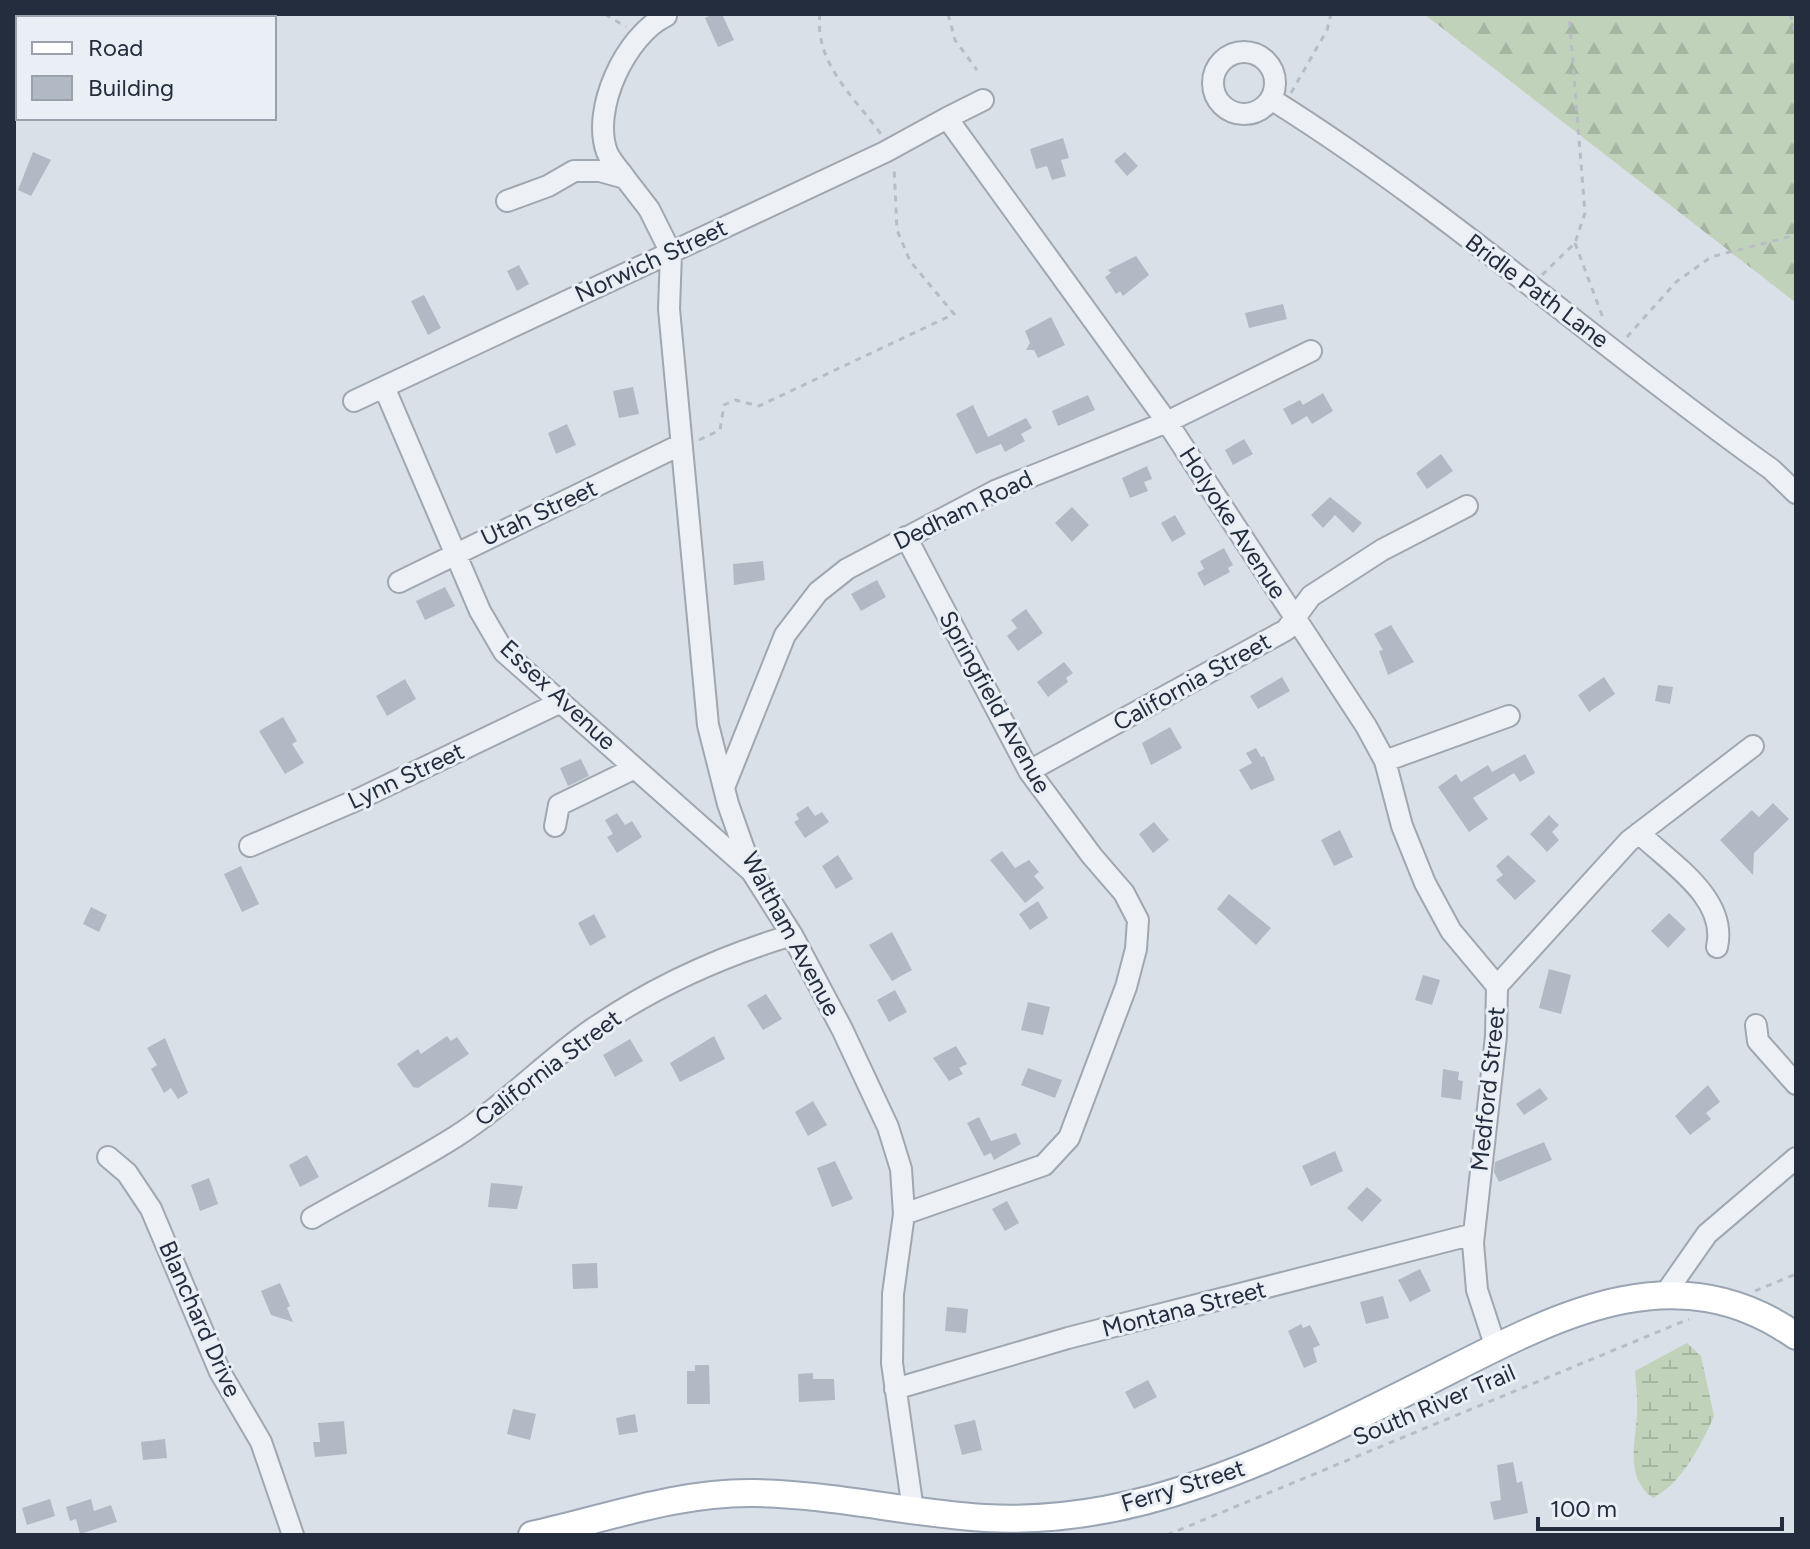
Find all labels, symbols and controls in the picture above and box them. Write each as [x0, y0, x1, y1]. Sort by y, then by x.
legend [16, 16, 276, 120]
text: Road [88, 33, 143, 62]
text: Building [88, 73, 174, 102]
street label: Norwich Street [570, 213, 731, 308]
street label: Bridle Path Lane [1460, 227, 1615, 354]
street label: Holyoke Avenue [1174, 441, 1293, 604]
street label: Dedham Road [889, 463, 1037, 556]
street label: Utah Street [476, 473, 601, 552]
street label: Springfield Avenue [933, 605, 1058, 798]
street label: California Street [1108, 626, 1276, 737]
street label: Essex Avenue [494, 634, 622, 756]
street label: Lynn Street [343, 736, 469, 815]
street label: Waltham Avenue [736, 847, 847, 1021]
street label: California Street [469, 1003, 627, 1132]
street label: Medford Street [1464, 1005, 1511, 1173]
street label: Blanchard Drive [153, 1236, 248, 1401]
street label: Montana Street [1099, 1274, 1269, 1343]
street label: South River Trail [1348, 1357, 1519, 1452]
street label: Ferry Street [1117, 1453, 1248, 1518]
scale bar [1538, 1481, 1782, 1531]
text: 100 m [1550, 1494, 1617, 1523]

